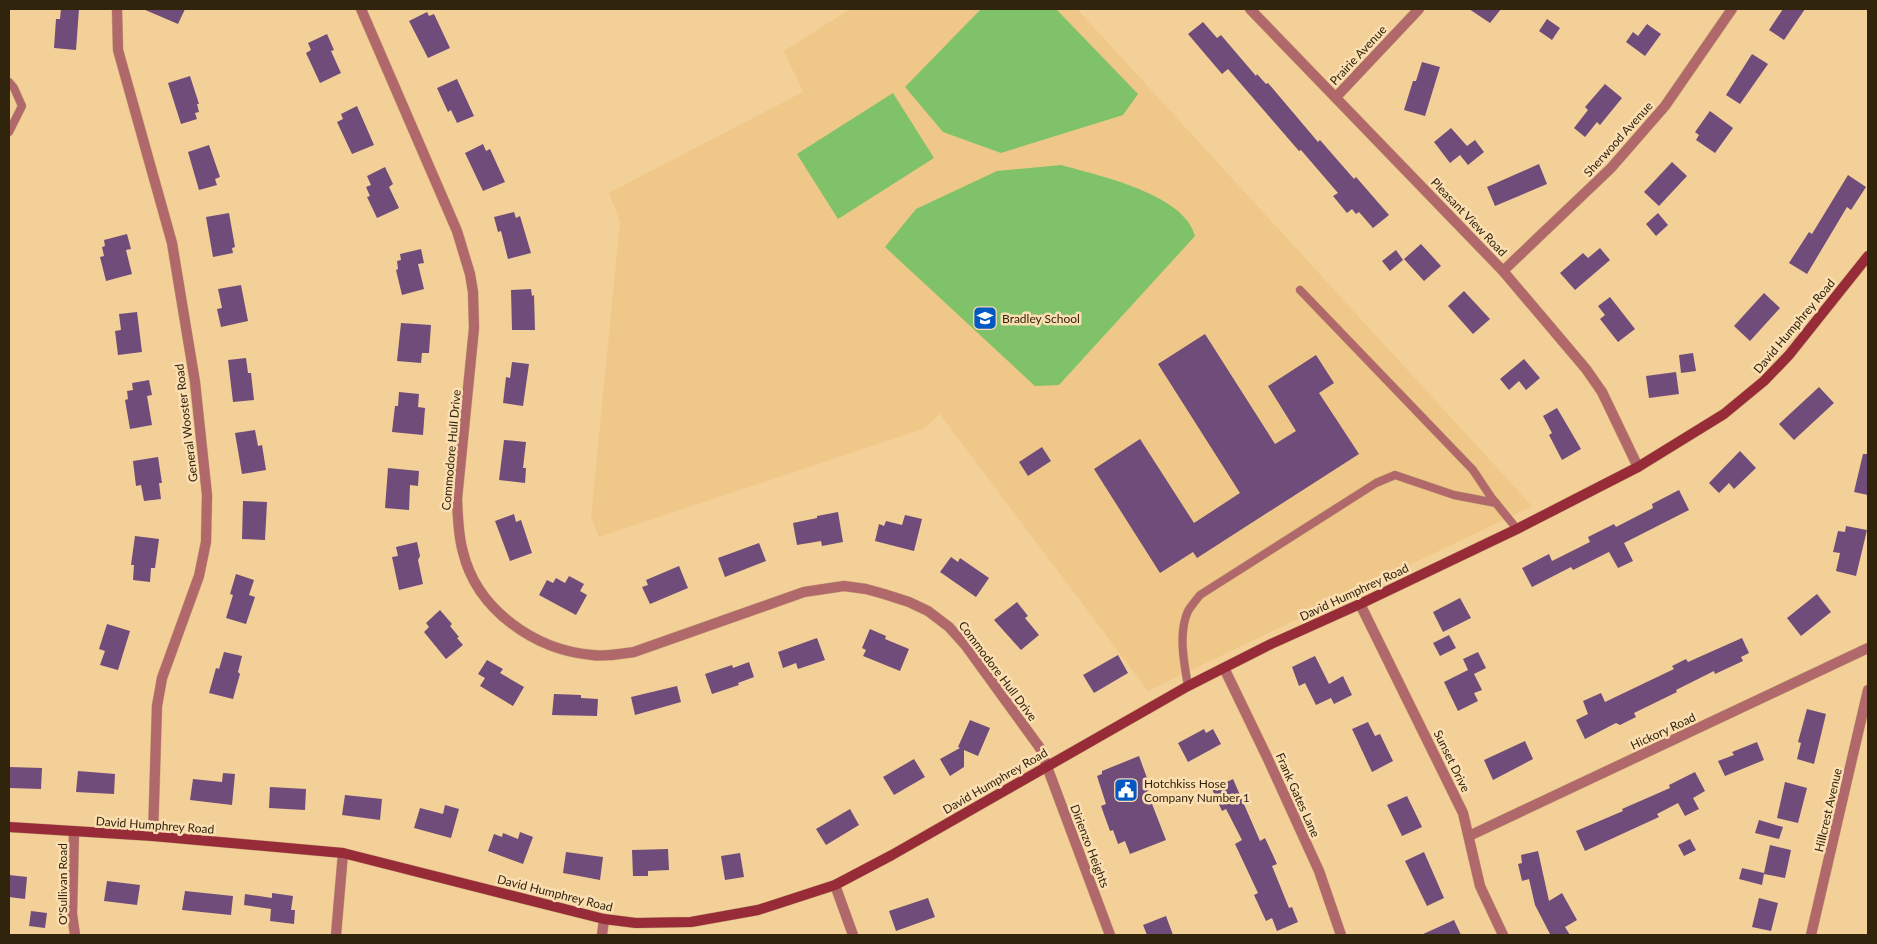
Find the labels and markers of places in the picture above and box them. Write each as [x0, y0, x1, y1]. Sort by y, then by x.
school or university icon: Bradley School [972, 305, 998, 331]
place label: Bradley School [1002, 311, 1080, 326]
place label: Hotchkiss Hose Company Number 1 [1144, 776, 1250, 805]
public building icon: Hotchkiss Hose Company Number 1 [1113, 777, 1139, 803]

